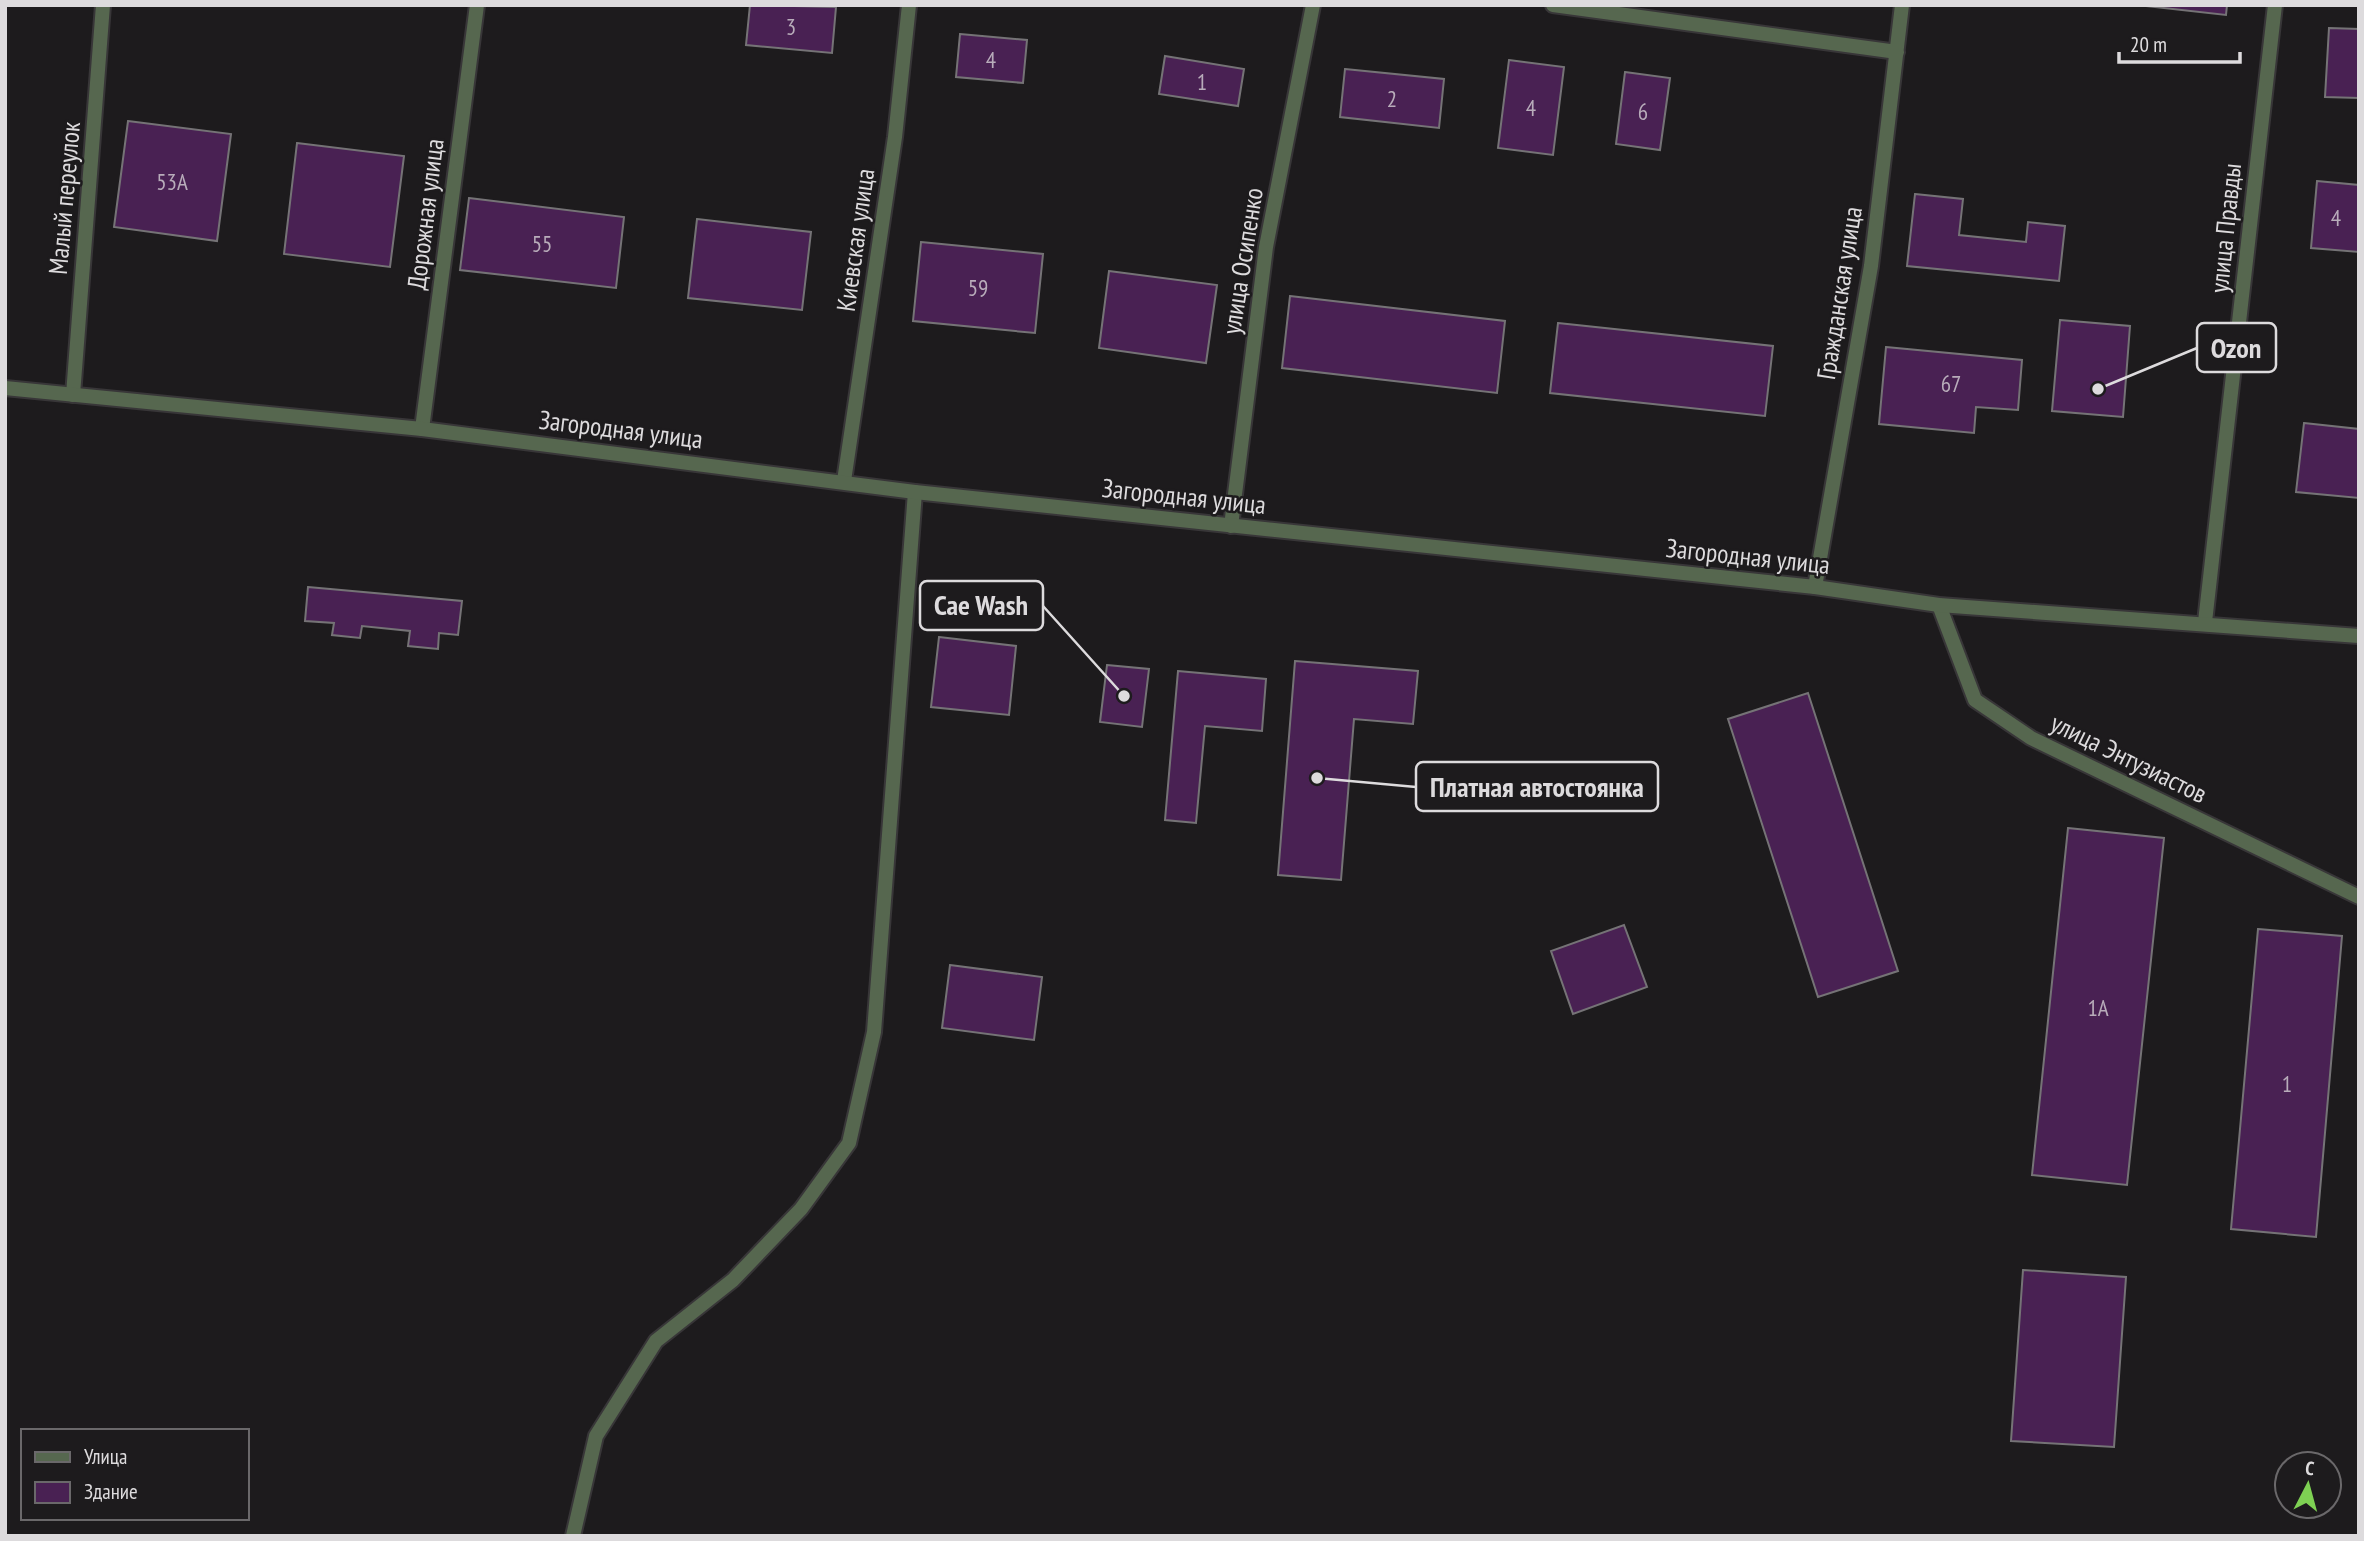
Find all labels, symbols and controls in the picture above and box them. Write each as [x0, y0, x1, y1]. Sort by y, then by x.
house number: 3 [786, 12, 796, 41]
scale bar [2119, 21, 2240, 65]
text: 20 m [2130, 31, 2167, 58]
house number: 4 [986, 45, 996, 74]
house number: 1 [1197, 67, 1207, 96]
house number: 2 [1387, 84, 1397, 113]
house number: 4 [1526, 93, 1536, 122]
house number: 6 [1638, 97, 1648, 126]
street label: Малый переулок [41, 120, 87, 276]
street label: Дорожная улица [399, 137, 451, 291]
street label: улица Правды [2202, 162, 2248, 294]
street label: Киевская улица [829, 166, 881, 314]
house number: 53А [156, 167, 188, 196]
street label: улица Осипенко [1214, 185, 1270, 337]
house number: 4 [2331, 203, 2341, 232]
street label: Гражданская улица [1809, 204, 1869, 382]
house number: 55 [532, 229, 552, 258]
house number: 59 [968, 273, 988, 302]
callout: Ozon [2197, 323, 2276, 372]
text: Ozon [2211, 329, 2261, 366]
house number: 67 [1941, 369, 1961, 398]
street label: Загородная улица [537, 403, 705, 455]
street label: Загородная улица [1100, 471, 1268, 521]
street label: Загородная улица [1664, 531, 1832, 581]
callout: Cae Wash [920, 581, 1043, 630]
text: Cae Wash [934, 586, 1028, 623]
street label: улица Энтузиастов [2045, 706, 2213, 810]
callout: Платная автостоянка [1416, 762, 1658, 811]
text: Платная автостоянка [1430, 768, 1644, 805]
house number: 1А [2087, 993, 2109, 1022]
house number: 1 [2282, 1069, 2292, 1098]
legend [21, 1429, 248, 1520]
text: Улица [84, 1443, 127, 1470]
north arrow [2273, 1450, 2343, 1520]
text: С [2304, 1456, 2316, 1481]
text: Здание [84, 1478, 138, 1505]

